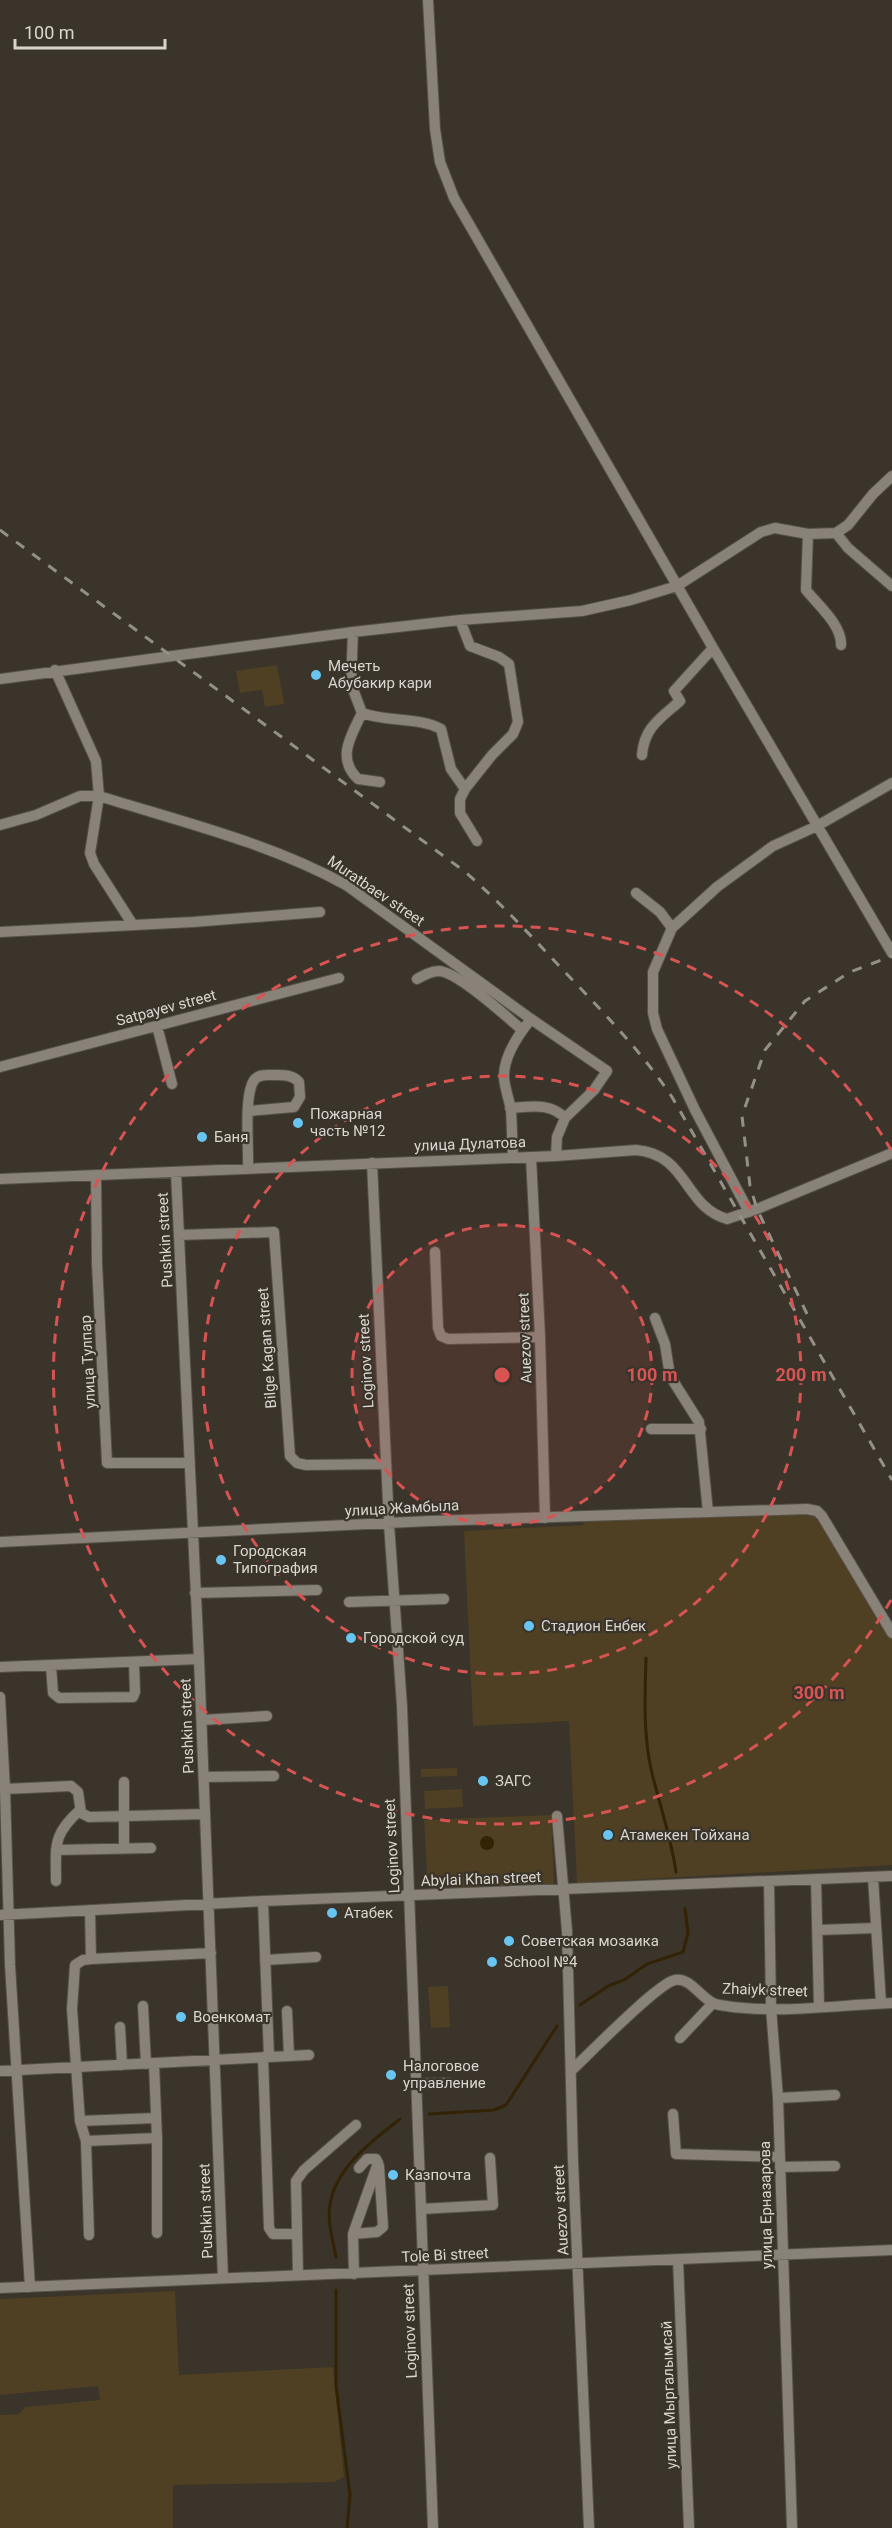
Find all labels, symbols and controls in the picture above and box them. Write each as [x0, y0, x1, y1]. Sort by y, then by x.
scale bar [15, 12, 165, 50]
text: 100 m [24, 22, 75, 43]
place label: Мечеть Абубакир кари [328, 657, 432, 692]
marker: Мечеть Абубакир кари [309, 668, 323, 682]
street label: Muratbaev street [324, 852, 428, 930]
street label: Satpayev street [114, 986, 218, 1030]
place label: Пожарная часть №12 [310, 1105, 386, 1140]
marker: Пожарная часть №12 [291, 1116, 305, 1130]
place label: Баня [214, 1128, 249, 1146]
marker: Баня [195, 1130, 209, 1144]
street label: улица Дулатова [414, 1133, 526, 1155]
street label: Pushkin street [154, 1192, 176, 1288]
street label: Bilge Kagan street [254, 1287, 280, 1409]
street label: Auezov street [514, 1292, 536, 1384]
street label: Loginov street [355, 1313, 377, 1409]
street label: улица Тулпар [77, 1315, 99, 1409]
text: 100 m [626, 1364, 678, 1385]
text: 200 m [775, 1364, 827, 1385]
centre of rings [492, 1365, 512, 1385]
street label: улица Жамбыла [344, 1496, 460, 1520]
place label: Городская Типография [233, 1542, 318, 1577]
marker: Городская Типография [214, 1553, 228, 1567]
place label: Стадион Енбек [541, 1617, 646, 1635]
marker: Стадион Енбек [522, 1619, 536, 1633]
place label: Городской суд [363, 1629, 464, 1647]
marker: Городской суд [344, 1631, 358, 1645]
street label: Pushkin street [176, 1678, 198, 1774]
text: 300 m [793, 1682, 845, 1703]
place label: ЗАГС [495, 1772, 532, 1790]
marker: ЗАГС [476, 1774, 490, 1788]
street label: Loginov street [381, 1798, 403, 1894]
place label: Атамекен Тойхана [620, 1826, 750, 1844]
marker: Атамекен Тойхана [601, 1828, 615, 1842]
street label: Abylai Khan street [420, 1868, 542, 1890]
place label: Атабек [344, 1904, 393, 1922]
marker: Атабек [325, 1906, 339, 1920]
place label: Советская мозаика [521, 1932, 659, 1950]
marker: Советская мозаика [502, 1934, 516, 1948]
place label: School №4 [504, 1953, 578, 1971]
marker: School №4 [485, 1955, 499, 1969]
street label: Zhaiyk street [722, 1980, 808, 2000]
place label: Военкомат [193, 2008, 270, 2026]
marker: Военкомат [174, 2010, 188, 2024]
place label: Налоговое управление [403, 2057, 486, 2092]
marker: Налоговое управление [384, 2068, 398, 2082]
street label: улица Ерназарова [756, 2141, 776, 2269]
street label: Pushkin street [195, 2163, 217, 2259]
street label: Auezov street [550, 2164, 572, 2256]
place label: Казпочта [405, 2166, 471, 2184]
marker: Казпочта [386, 2168, 400, 2182]
street label: Tole Bi street [401, 2244, 489, 2266]
street label: Loginov street [399, 2283, 421, 2379]
street label: улица Мыргалымсай [657, 2320, 681, 2470]

